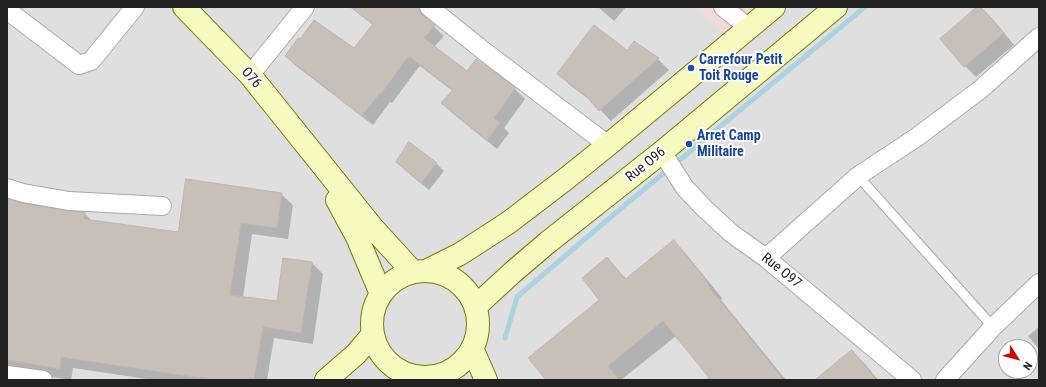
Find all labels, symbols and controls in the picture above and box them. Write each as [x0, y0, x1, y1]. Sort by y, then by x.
place label: Carrefour Petit Toit Rouge [699, 52, 782, 84]
marker: Carrefour Petit Toit Rouge [686, 63, 696, 73]
street label: O76 [237, 64, 265, 92]
place label: Arret Camp Militaire [697, 128, 761, 160]
marker: Arret Camp Militaire [684, 139, 694, 149]
street label: Rue O96 [623, 144, 669, 186]
street label: Rue O97 [758, 250, 804, 292]
north arrow [998, 339, 1038, 379]
text: N [1020, 359, 1035, 372]

